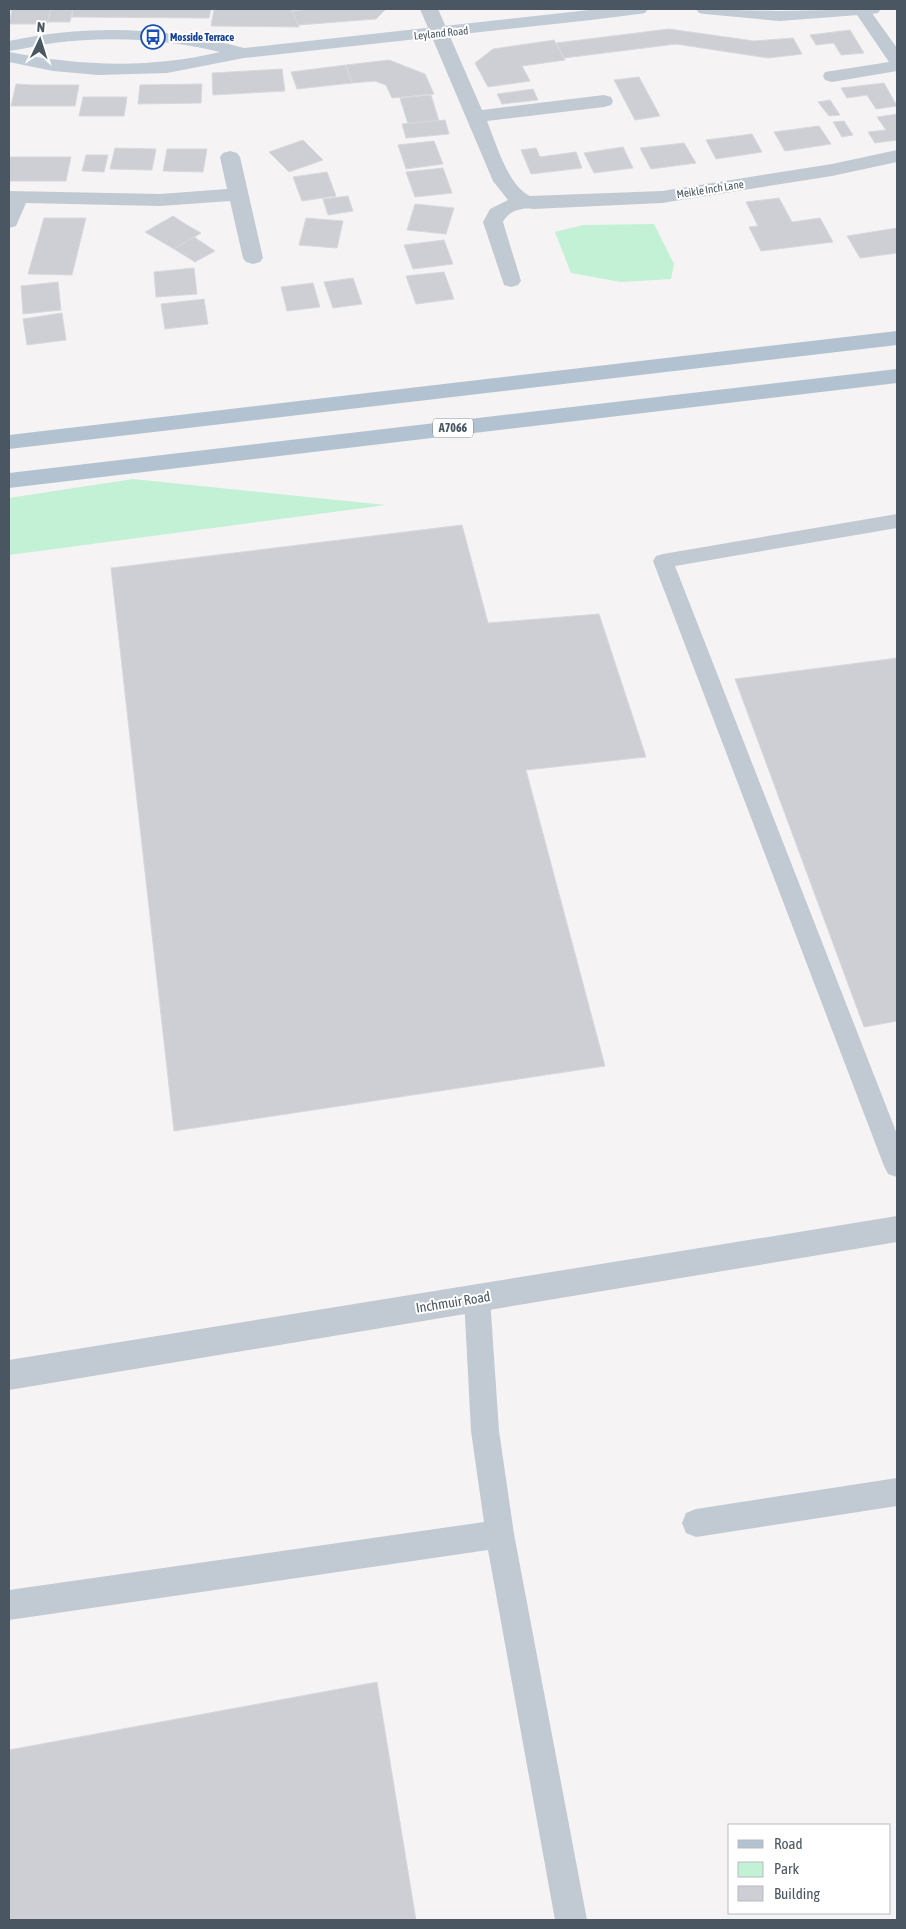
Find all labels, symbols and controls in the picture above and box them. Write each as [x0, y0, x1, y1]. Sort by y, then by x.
north arrow [15, 15, 65, 65]
text: N [36, 19, 46, 35]
bus stop icon: Mosside Terrace [140, 24, 166, 50]
street label: Leyland Road [413, 24, 469, 42]
place label: Mosside Terrace [170, 31, 234, 43]
street label: Meikle Inch Lane [676, 178, 744, 200]
road number: A7066 [433, 418, 473, 438]
street label: Inchmuir Road [415, 1288, 491, 1316]
legend [728, 1824, 891, 1914]
text: Road [774, 1835, 803, 1852]
text: Park [774, 1860, 799, 1877]
text: Building [774, 1885, 820, 1902]

